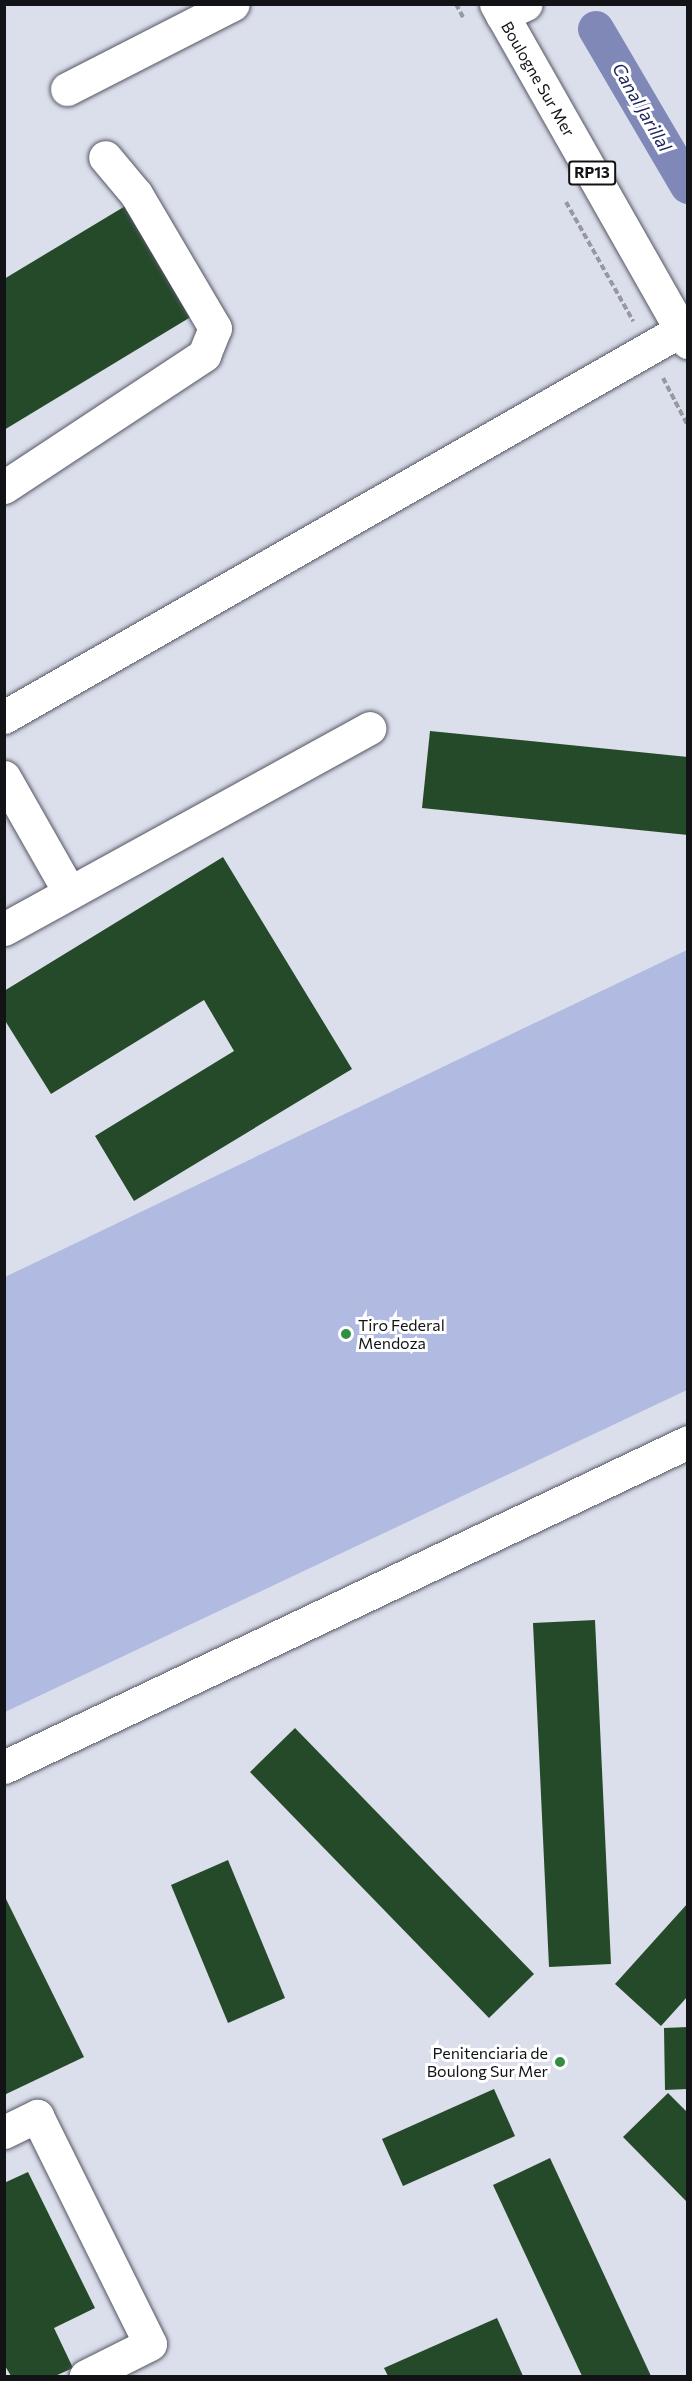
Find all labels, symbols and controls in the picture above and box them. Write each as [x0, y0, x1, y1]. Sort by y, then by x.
street label: Boulogne Sur Mer [497, 18, 579, 140]
water label: Canal Jarillal [608, 59, 676, 155]
road number: RP13 [568, 161, 616, 185]
place label: Tiro Federal Mendoza [358, 1315, 445, 1353]
marker: Tiro Federal Mendoza [339, 1327, 353, 1341]
place label: Penitenciaria de Boulong Sur Mer [427, 2043, 548, 2081]
marker: Penitenciaria de Boulong Sur Mer [553, 2055, 567, 2069]

